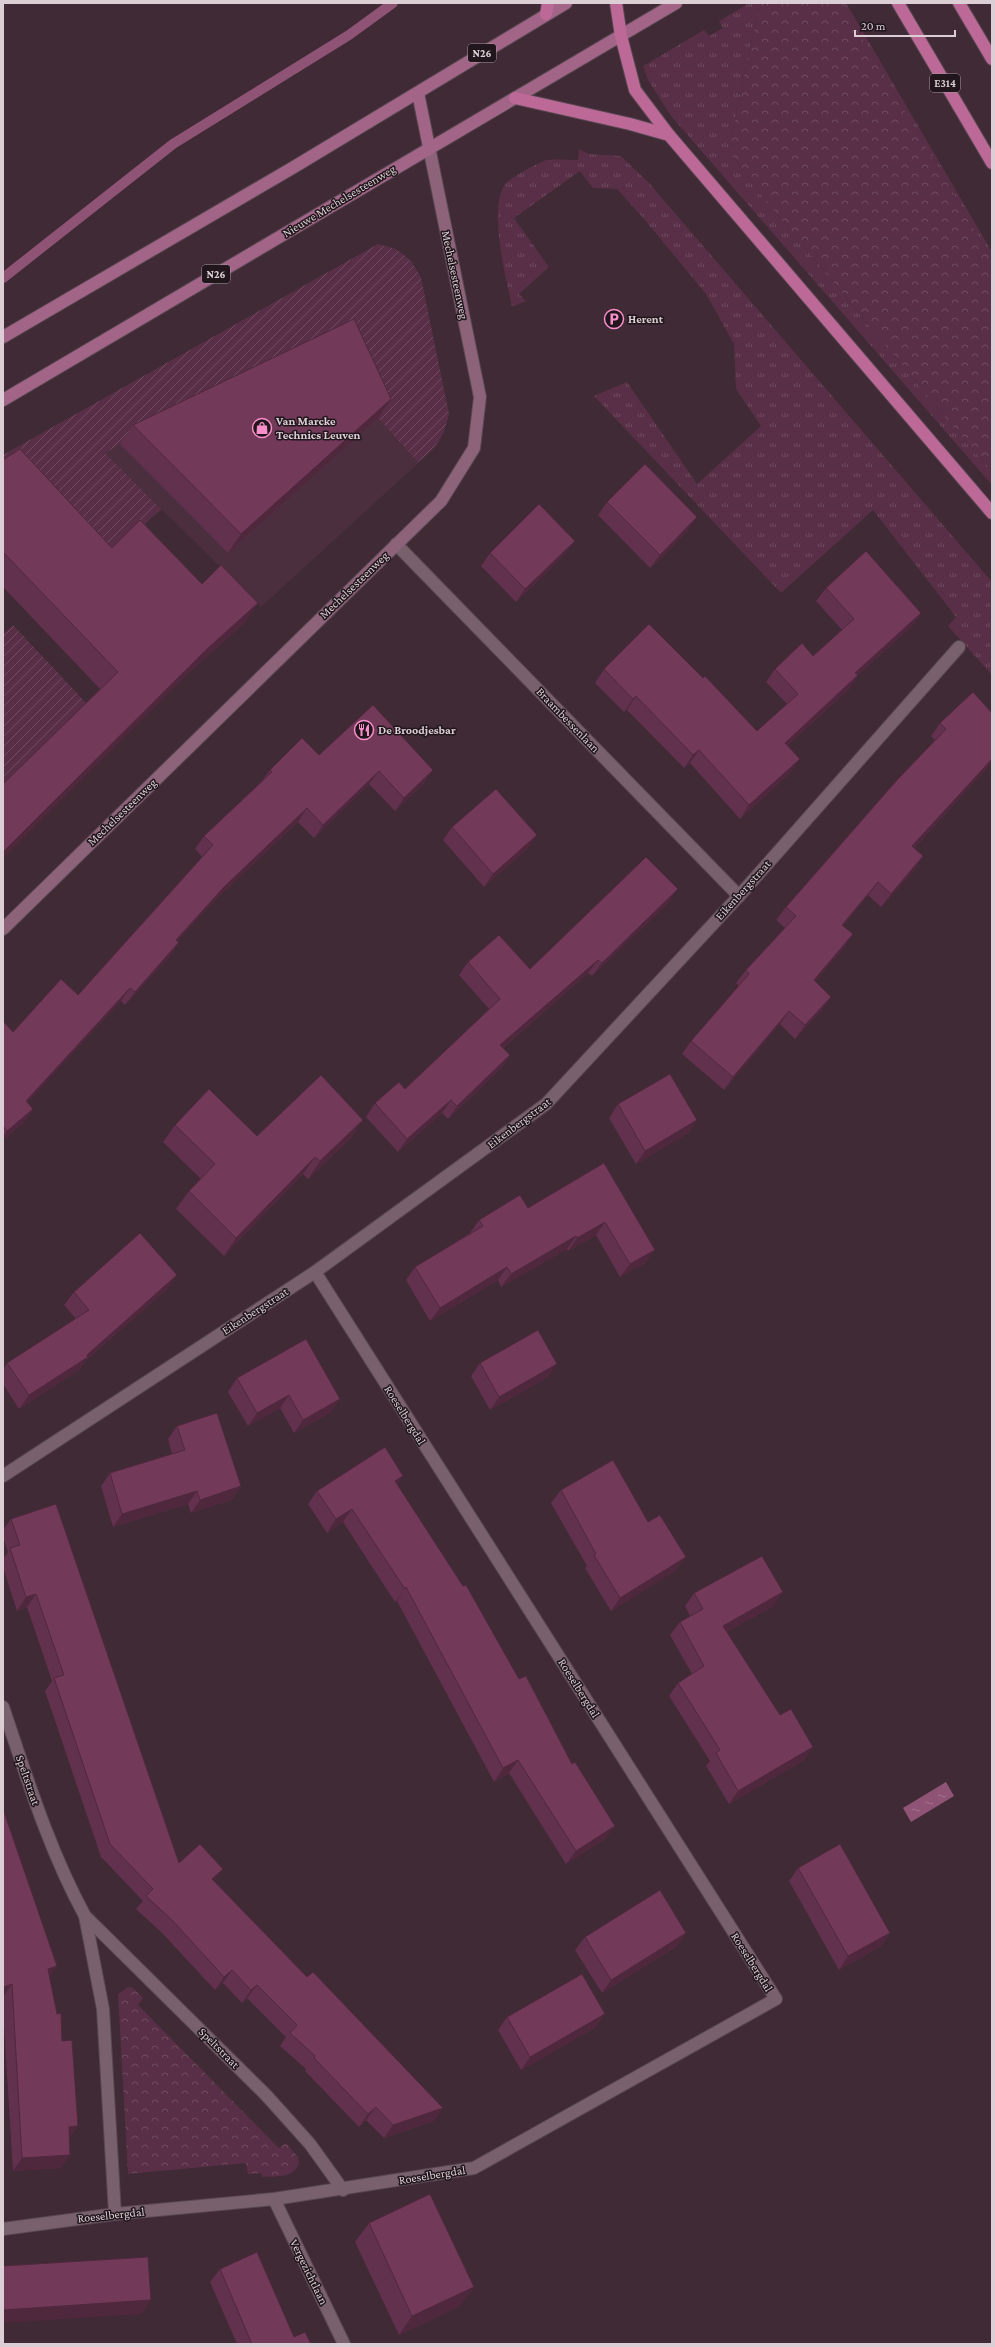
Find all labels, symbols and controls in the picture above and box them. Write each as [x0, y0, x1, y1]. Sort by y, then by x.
scale bar [855, 12, 955, 38]
text: 20 m [861, 19, 886, 33]
road number: N26 [468, 44, 496, 62]
road number: E314 [930, 74, 960, 92]
street label: Nieuwe Mechelsesteenweg [280, 162, 398, 240]
street label: Mechelsesteenweg [439, 229, 471, 321]
road number: N26 [202, 265, 230, 283]
parking icon: Herent [603, 308, 625, 330]
place label: Herent [628, 312, 664, 326]
place label: Van Marcke Technics Leuven [275, 414, 360, 442]
shop icon: Van Marcke Technics Leuven [251, 417, 273, 439]
street label: Mechelsesteenweg [317, 548, 392, 621]
street label: Braambessenlaan [534, 685, 603, 756]
restaurant icon: De Broodjesbar [353, 719, 375, 741]
place label: De Broodjesbar [378, 723, 456, 737]
street label: Mechelsesteenweg [85, 775, 160, 848]
street label: Eikenbergstraat [712, 856, 774, 923]
street label: Eikenbergstraat [484, 1094, 554, 1151]
street label: Eikenbergstraat [219, 1284, 292, 1338]
street label: Roeselbergdal [381, 1383, 429, 1447]
street label: Roeselbergdal [555, 1656, 603, 1720]
street label: Speltstraat [13, 1753, 43, 1808]
street label: Roeselbergdal [728, 1930, 776, 1994]
street label: Speltstraat [196, 2025, 243, 2072]
street label: Roeselbergdal [398, 2163, 466, 2187]
street label: Roeselbergdal [77, 2205, 145, 2225]
street label: Vergezichtlaan [287, 2237, 331, 2307]

